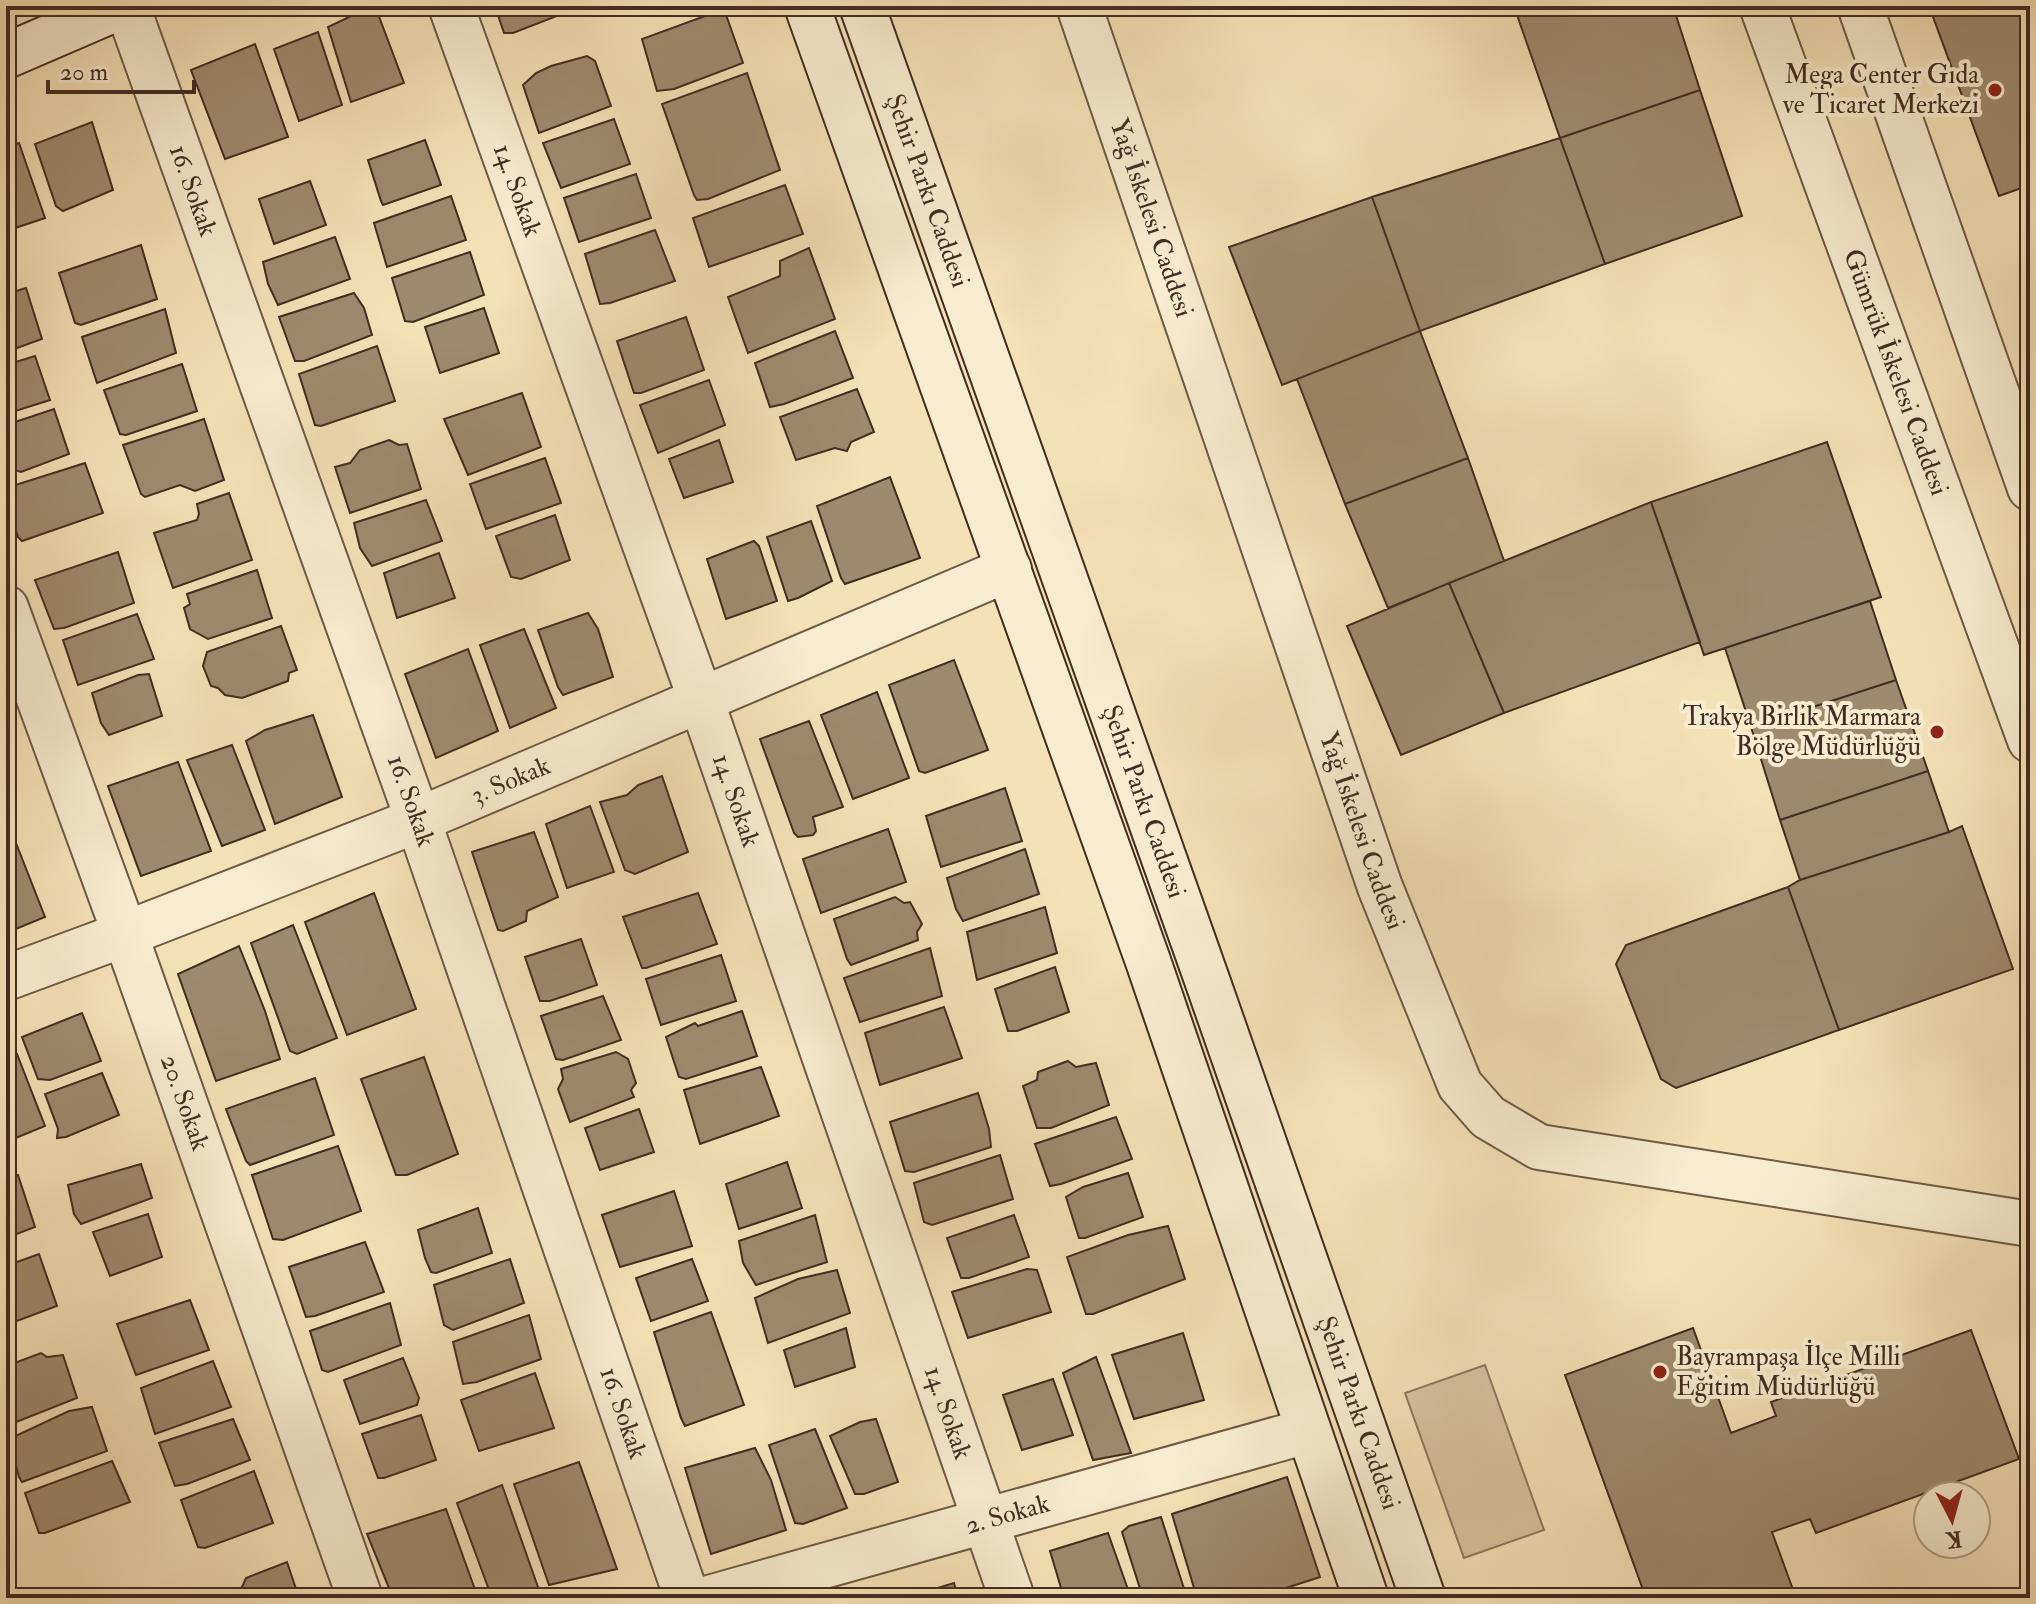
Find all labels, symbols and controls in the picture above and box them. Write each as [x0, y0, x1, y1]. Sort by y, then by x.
scale bar [48, 44, 194, 94]
text: 20 m [60, 57, 109, 88]
place label: Mega Center Gıda ve Ticaret Merkezi [1782, 59, 1979, 121]
marker: Mega Center Gıda ve Ticaret Merkezi [1986, 81, 2004, 99]
street label: Şehir Parkı Caddesi [879, 90, 976, 292]
street label: Yağ İskelesi Caddesi [1103, 115, 1200, 321]
street label: 16. Sokak [162, 140, 224, 241]
street label: 14. Sokak [486, 140, 549, 242]
street label: Gümrük İskelesi Caddesi [1836, 245, 1955, 500]
street label: Şehir Parkı Caddesi [1095, 701, 1193, 903]
place label: Trakya Birlik Marmara Bölge Müdürlüğü [1683, 701, 1921, 763]
marker: Trakya Birlik Marmara Bölge Müdürlüğü [1928, 723, 1946, 741]
street label: Yağ İskelesi Caddesi [1312, 728, 1412, 935]
street label: 3. Sokak [466, 750, 556, 812]
street label: 14. Sokak [705, 750, 767, 852]
street label: 16. Sokak [380, 751, 442, 851]
street label: 20. Sokak [153, 1051, 217, 1155]
street label: Şehir Parkı Caddesi [1310, 1312, 1407, 1514]
place label: Bayrampaşa İlçe Milli Eğitim Müdürlüğü [1676, 1339, 1901, 1403]
street label: 14. Sokak [917, 1362, 979, 1464]
street label: 16. Sokak [592, 1363, 654, 1464]
marker: Bayrampaşa İlçe Milli Eğitim Müdürlüğü [1651, 1363, 1669, 1381]
north arrow [1912, 1480, 1992, 1560]
street label: 2. Sokak [962, 1487, 1054, 1542]
text: K [1944, 1524, 1963, 1554]

